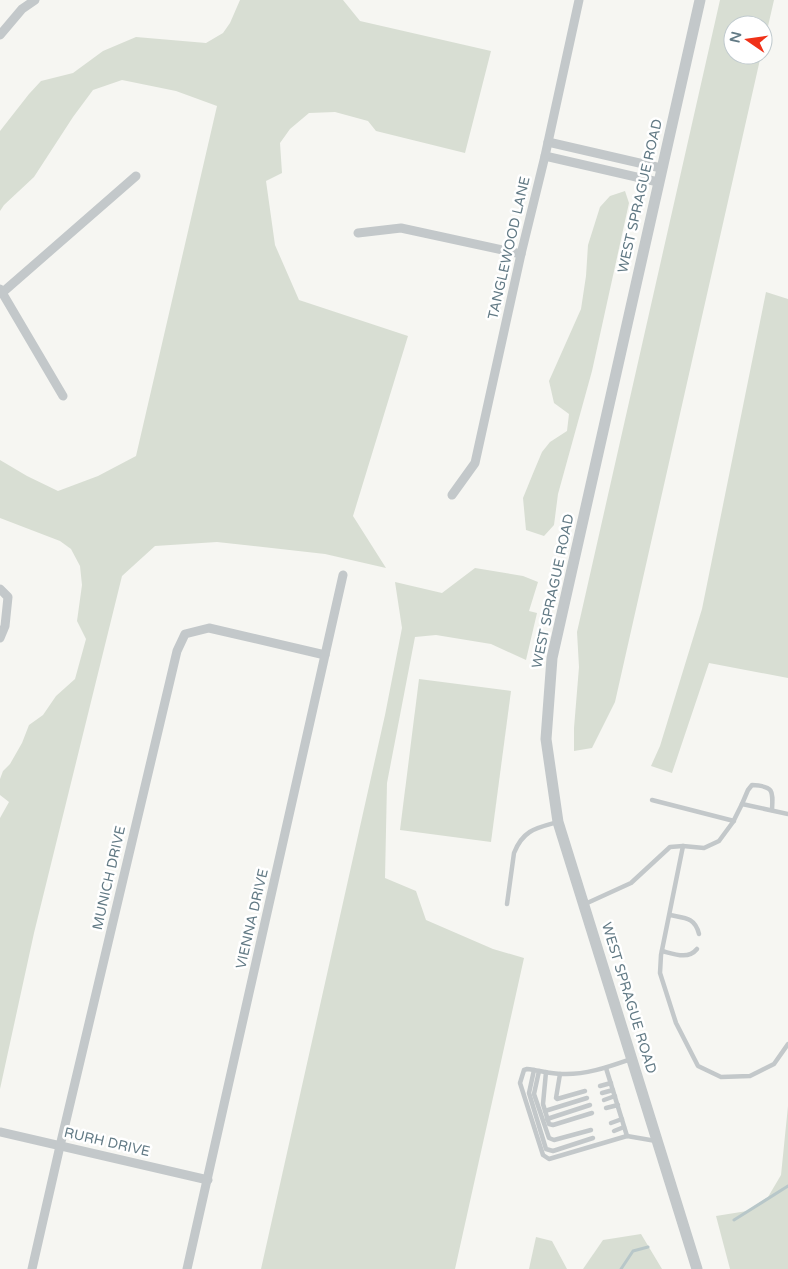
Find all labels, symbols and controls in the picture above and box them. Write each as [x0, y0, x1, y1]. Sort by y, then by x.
north arrow [723, 15, 773, 65]
text: N [726, 30, 745, 45]
street label: WEST SPRAGUE ROAD [614, 117, 666, 275]
street label: TANGLEWOOD LANE [484, 175, 534, 321]
street label: WEST SPRAGUE ROAD [528, 512, 578, 670]
street label: MUNICH DRIVE [89, 824, 129, 932]
street label: VIENNA DRIVE [232, 867, 272, 971]
street label: WEST SPRAGUE ROAD [598, 920, 660, 1076]
street label: RURH DRIVE [62, 1124, 152, 1160]

